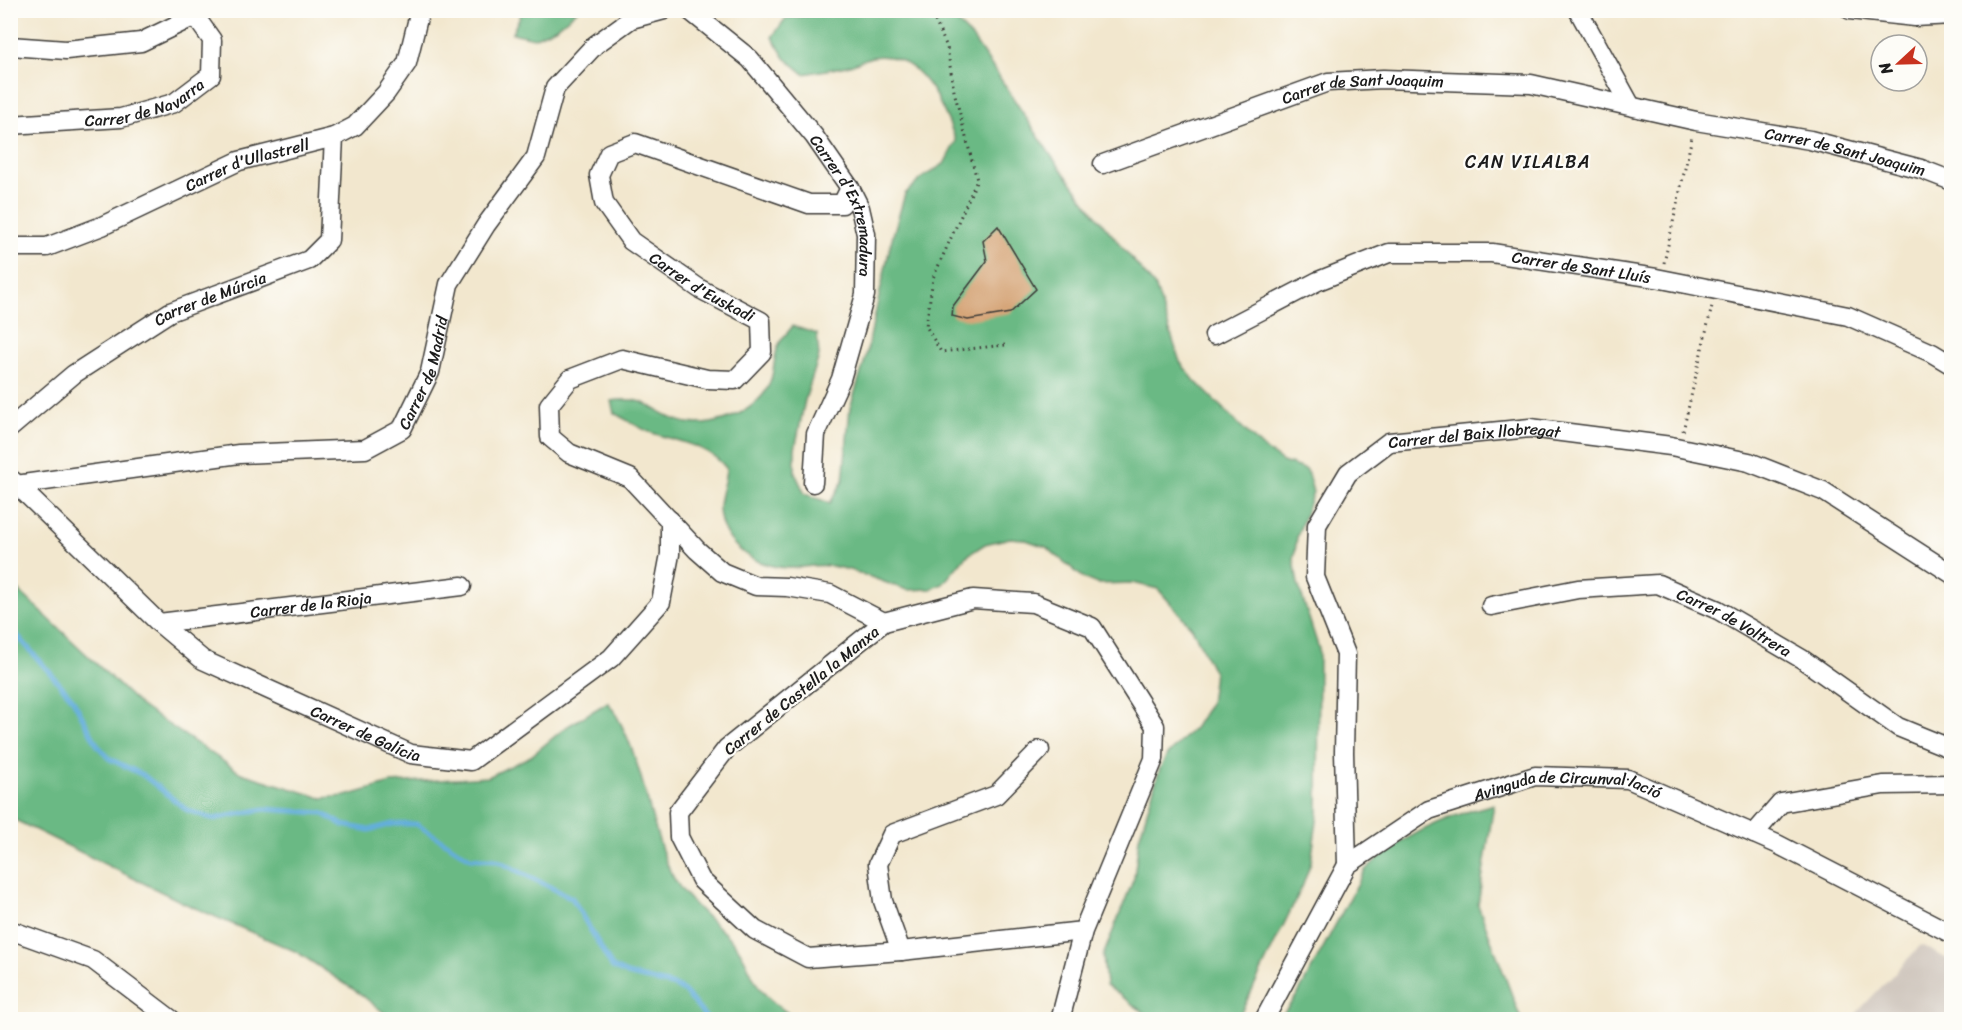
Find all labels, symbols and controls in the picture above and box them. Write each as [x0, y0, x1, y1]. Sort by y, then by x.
north arrow [1869, 33, 1929, 93]
text: N [1870, 57, 1901, 80]
street label: Carrer de Sant Joaquim [1277, 65, 1444, 113]
street label: Carrer de Navarra [84, 71, 211, 135]
street label: Carrer de Sant Joaquim [1763, 119, 1929, 185]
street label: Carrer d'Extremadura [802, 128, 880, 277]
street label: Carrer d'Ullastrell [180, 130, 313, 200]
district label: CAN VILALBA [1465, 146, 1591, 178]
street label: Carrer de Sant Lluís [1510, 242, 1653, 292]
street label: Carrer d'Euskadi [643, 244, 760, 330]
street label: Carrer de Múrcia [148, 263, 271, 334]
street label: Carrer de Madrid [390, 312, 457, 435]
street label: Carrer del Baix llobregat [1387, 414, 1563, 457]
street label: Carrer de Voltrera [1672, 580, 1797, 665]
street label: Carrer de la Rioja [249, 583, 373, 627]
street label: Carrer de Castella la Manxa [717, 618, 886, 763]
street label: Carrer de Galícia [306, 696, 422, 770]
street label: Avinguda de Circunval·lació [1469, 762, 1667, 810]

